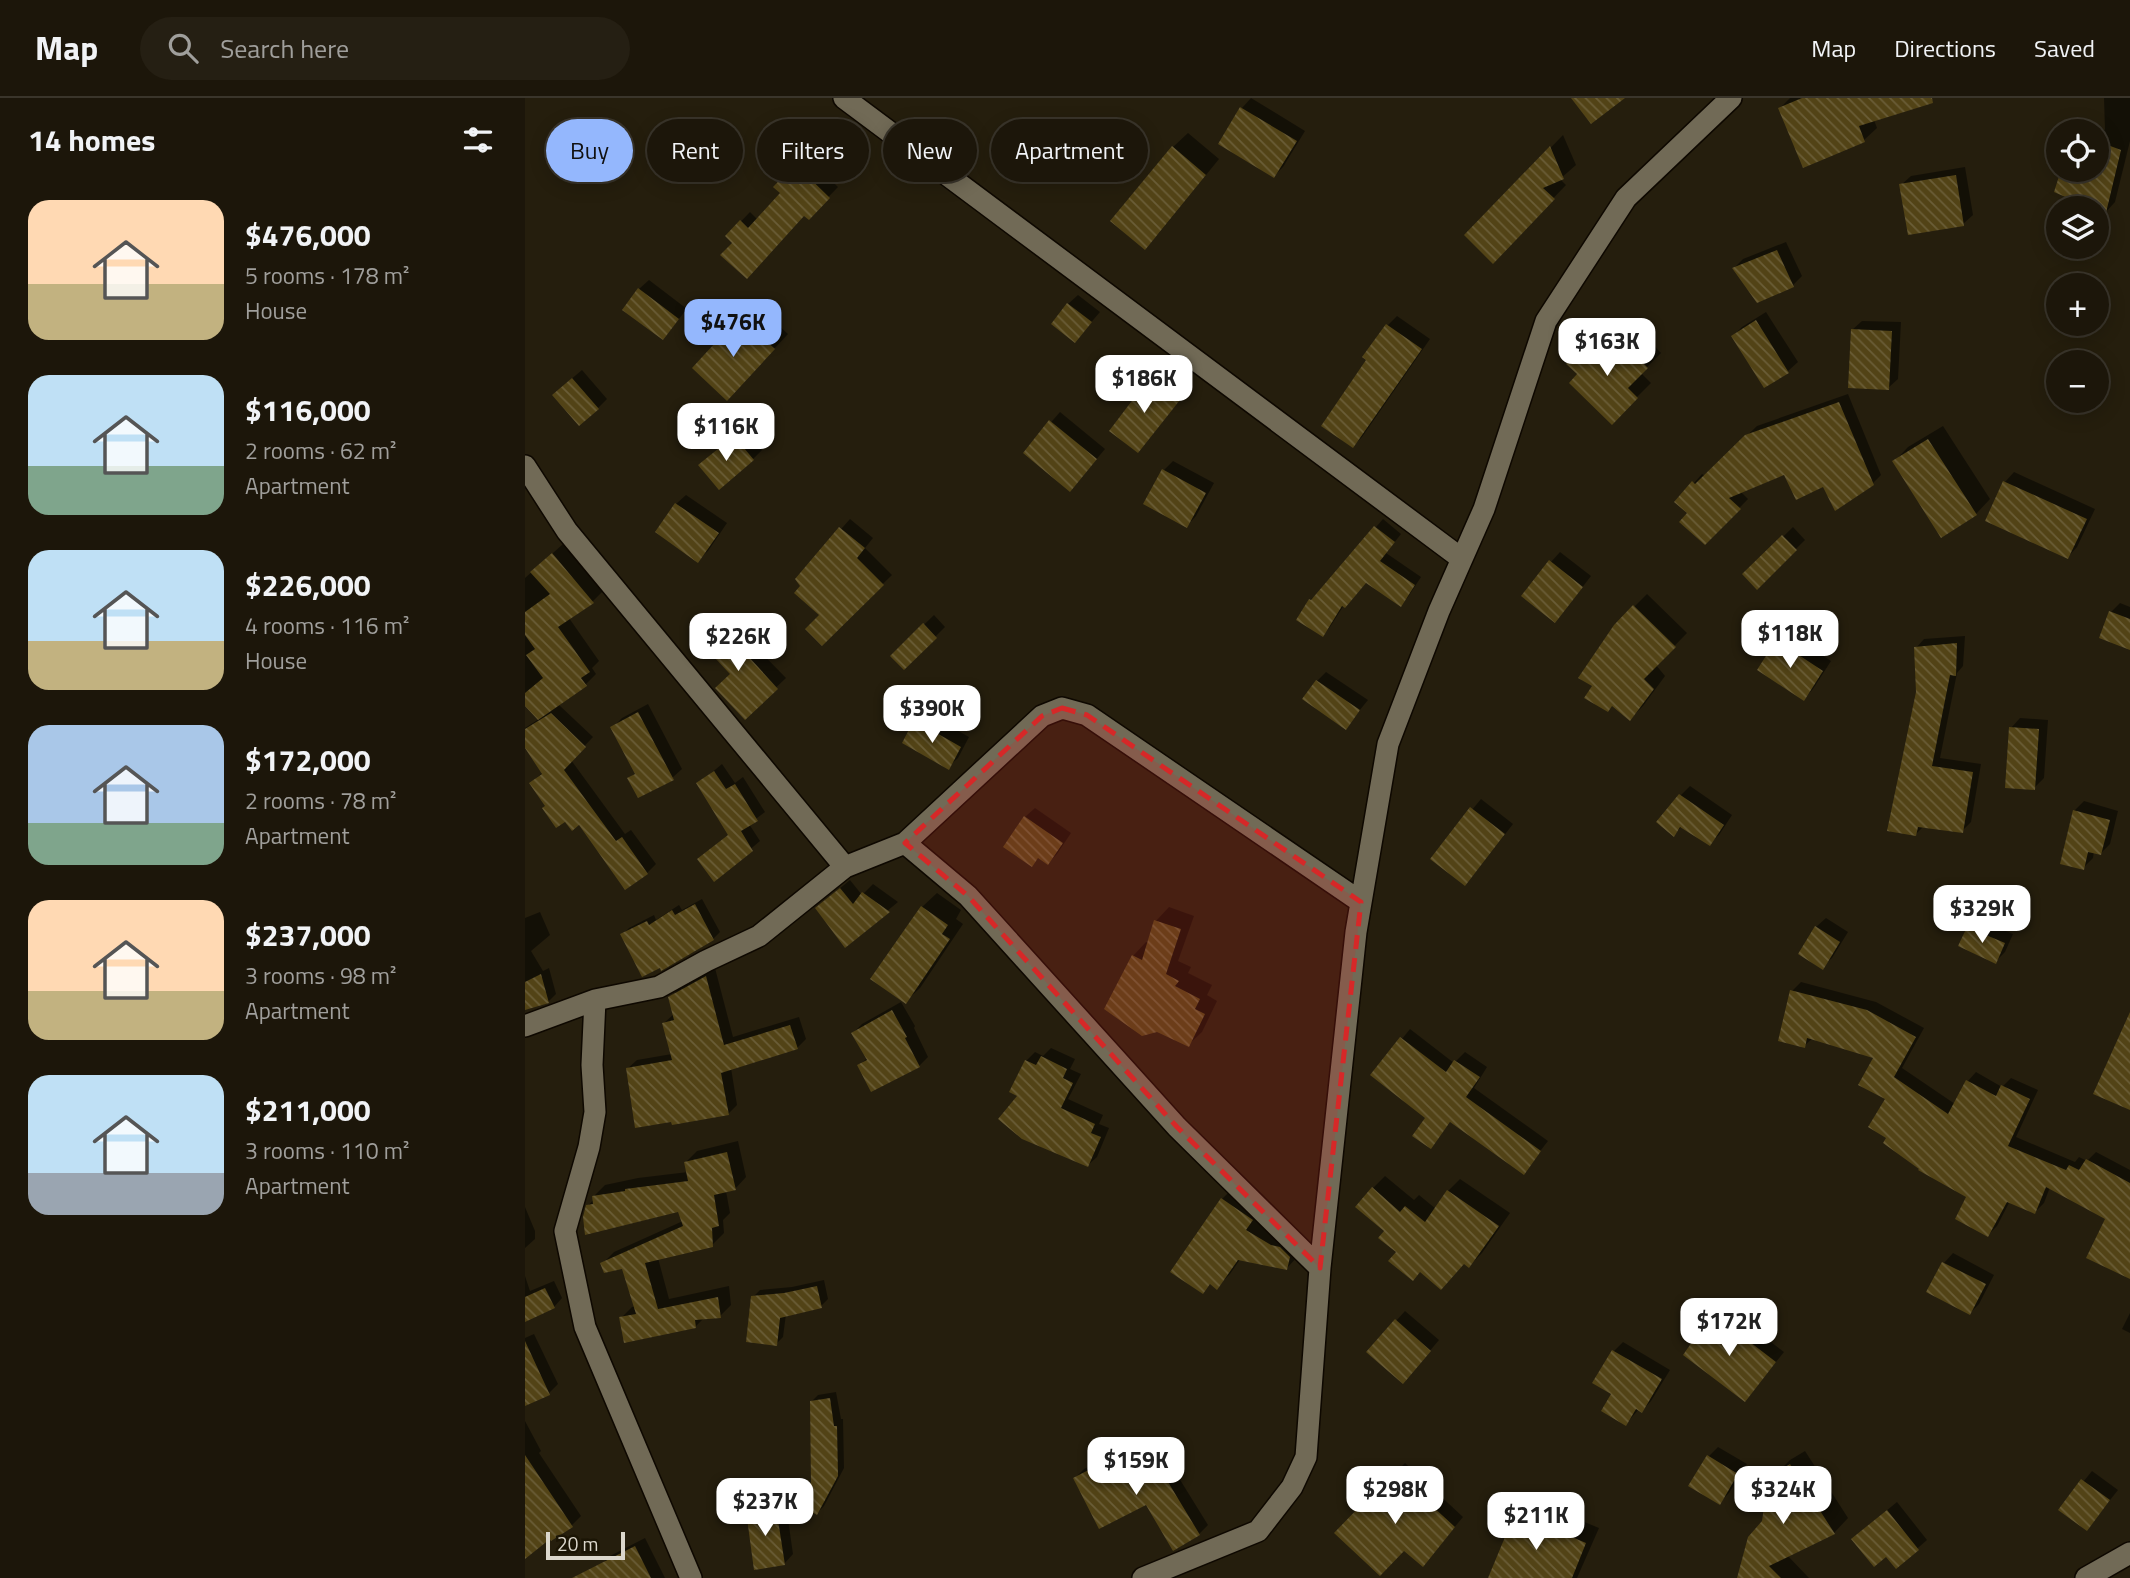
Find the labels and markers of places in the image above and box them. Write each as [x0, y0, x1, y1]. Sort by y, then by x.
pin: $476K [684, 300, 782, 359]
pin: $163K [1558, 318, 1656, 378]
pin: $186K [1095, 356, 1193, 415]
pin: $116K [677, 404, 775, 463]
pin: $118K [1741, 610, 1839, 670]
pin: $226K [689, 614, 787, 673]
pin: $390K [883, 686, 981, 745]
pin: $329K [1933, 886, 2031, 945]
pin: $172K [1680, 1298, 1778, 1358]
pin: $159K [1087, 1438, 1185, 1497]
pin: $298K [1346, 1466, 1444, 1526]
pin: $324K [1734, 1466, 1832, 1526]
pin: $237K [716, 1478, 814, 1538]
pin: $211K [1487, 1492, 1585, 1552]

